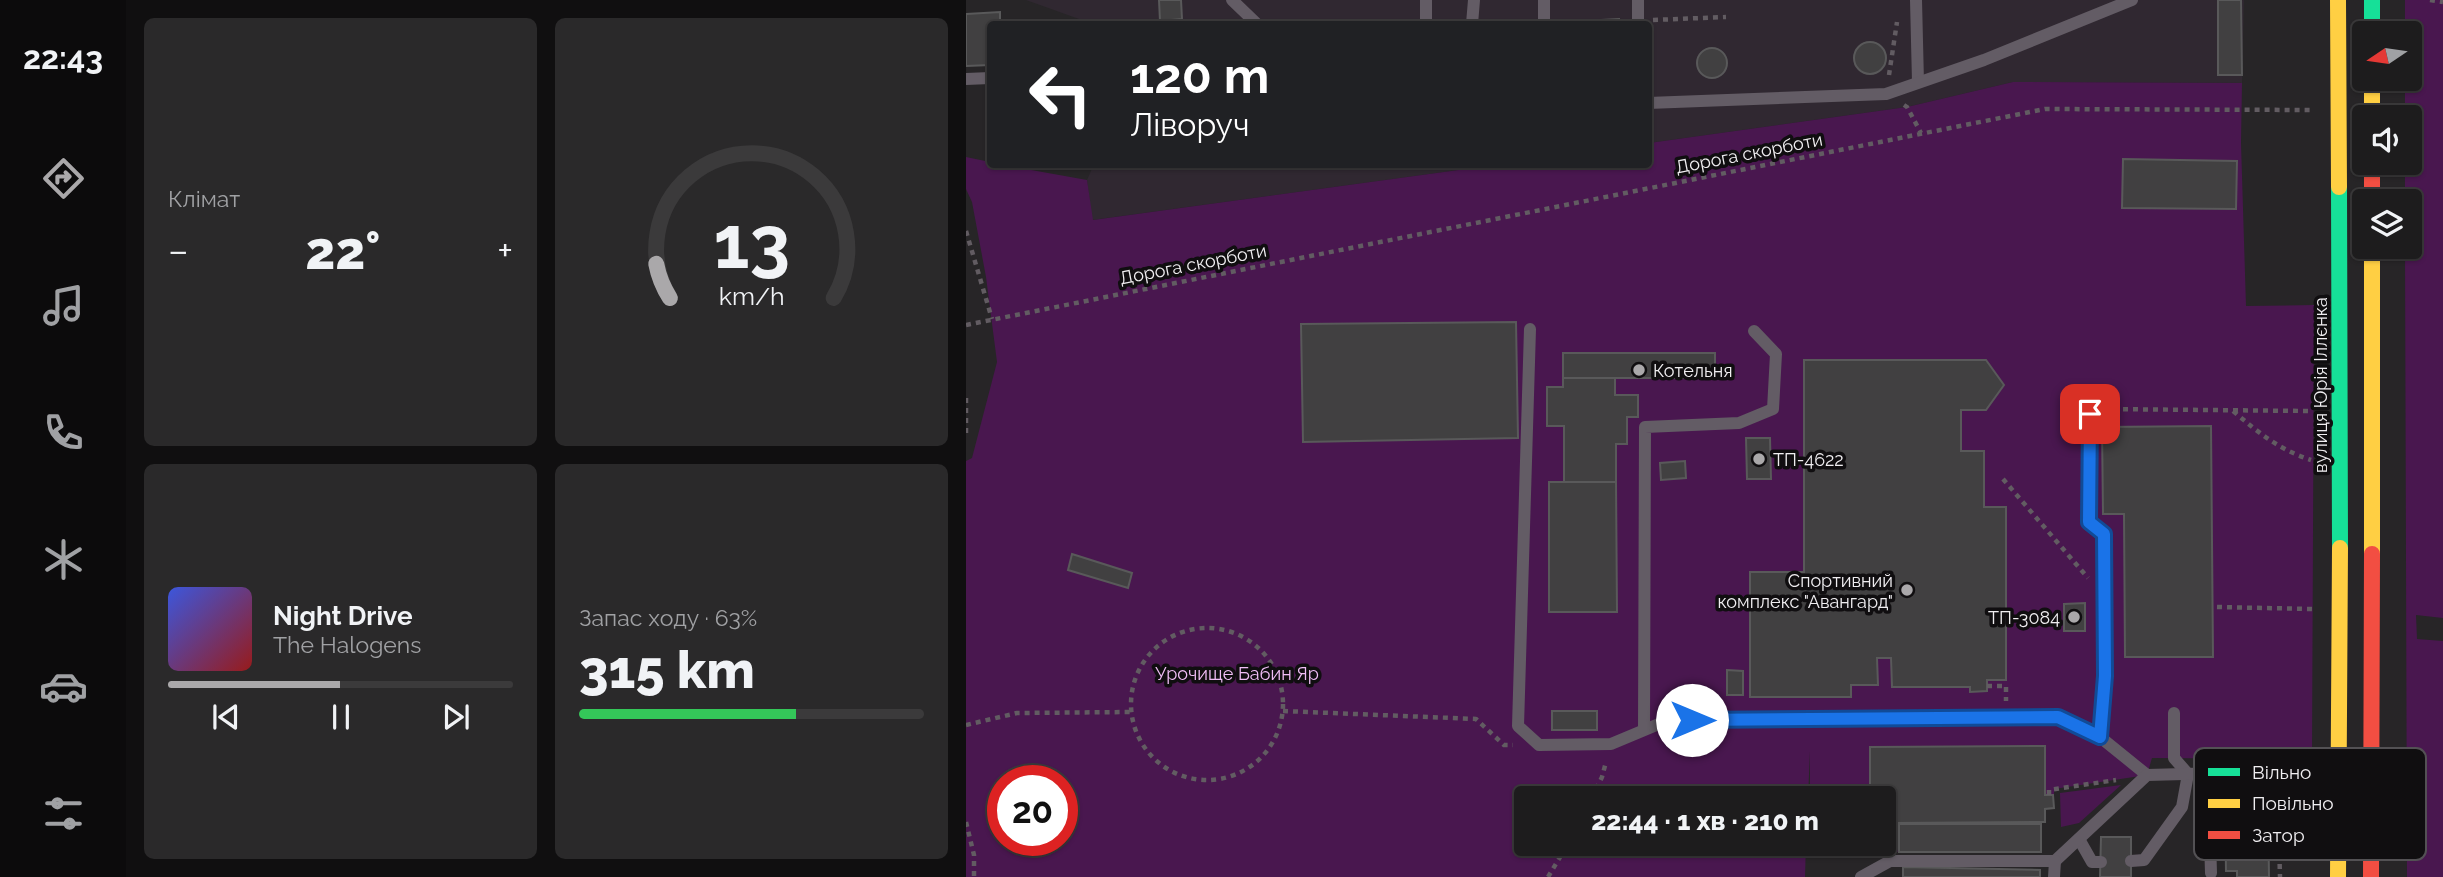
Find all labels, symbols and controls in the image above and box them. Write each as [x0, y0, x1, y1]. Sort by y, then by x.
north arrow [2352, 21, 2422, 91]
map controls [2352, 21, 2422, 259]
text: 22:43 [23, 39, 103, 76]
text: 120 m [1130, 47, 1269, 104]
icon: left [1015, 49, 1106, 140]
button: sound [2352, 105, 2422, 175]
text: Ліворуч [1130, 106, 1249, 143]
street label: Дорога скорботи [1674, 128, 1824, 178]
icon: directions [39, 154, 88, 203]
text: Клімат [168, 185, 240, 212]
button: layers [2352, 189, 2422, 259]
text: 13 [713, 200, 790, 285]
text: 22° [305, 220, 381, 281]
text: − [168, 228, 188, 273]
text: + [497, 228, 513, 273]
street label: Дорога скорботи [1118, 239, 1268, 289]
icon: music [39, 281, 88, 330]
text: km/h [719, 281, 784, 311]
street label: вулиця Юрія Іллєнка [2310, 297, 2331, 473]
place label: Котельня [1653, 360, 1733, 381]
marker: Котельня [1631, 362, 1647, 378]
pin [2060, 384, 2120, 444]
icon: arrive [2071, 395, 2109, 433]
icon: phone [39, 408, 88, 457]
place label: ТП-4622 [1773, 449, 1844, 470]
marker: ТП-4622 [1751, 451, 1767, 467]
icon: climate [39, 535, 88, 584]
place label: Спортивний комплекс "Авангард" [1717, 570, 1893, 612]
marker: Спортивний комплекс "Авангард" [1899, 582, 1915, 598]
text: Night Drive [273, 601, 412, 631]
text: Запас ходу · 63% [579, 604, 757, 631]
place label: ТП-3084 [1988, 607, 2060, 628]
marker: ТП-3084 [2066, 609, 2082, 625]
text: The Halogens [273, 631, 421, 658]
text: 315 km [579, 639, 755, 700]
icon: car [39, 662, 88, 711]
park label: Урочище Бабин Яр [1155, 663, 1319, 684]
position arrow [1655, 683, 1729, 757]
icon: previous [207, 698, 245, 736]
icon: pause [322, 698, 360, 736]
icon: next [437, 698, 475, 736]
legend [2194, 748, 2426, 860]
text: Вільно [2252, 761, 2311, 783]
speed limit sign: 20 [987, 765, 1078, 856]
icon: filters [39, 789, 88, 838]
text: Повільно [2252, 792, 2334, 814]
text: 22:44 · 1 хв · 210 m [1591, 806, 1819, 836]
text: Затор [2252, 824, 2305, 846]

